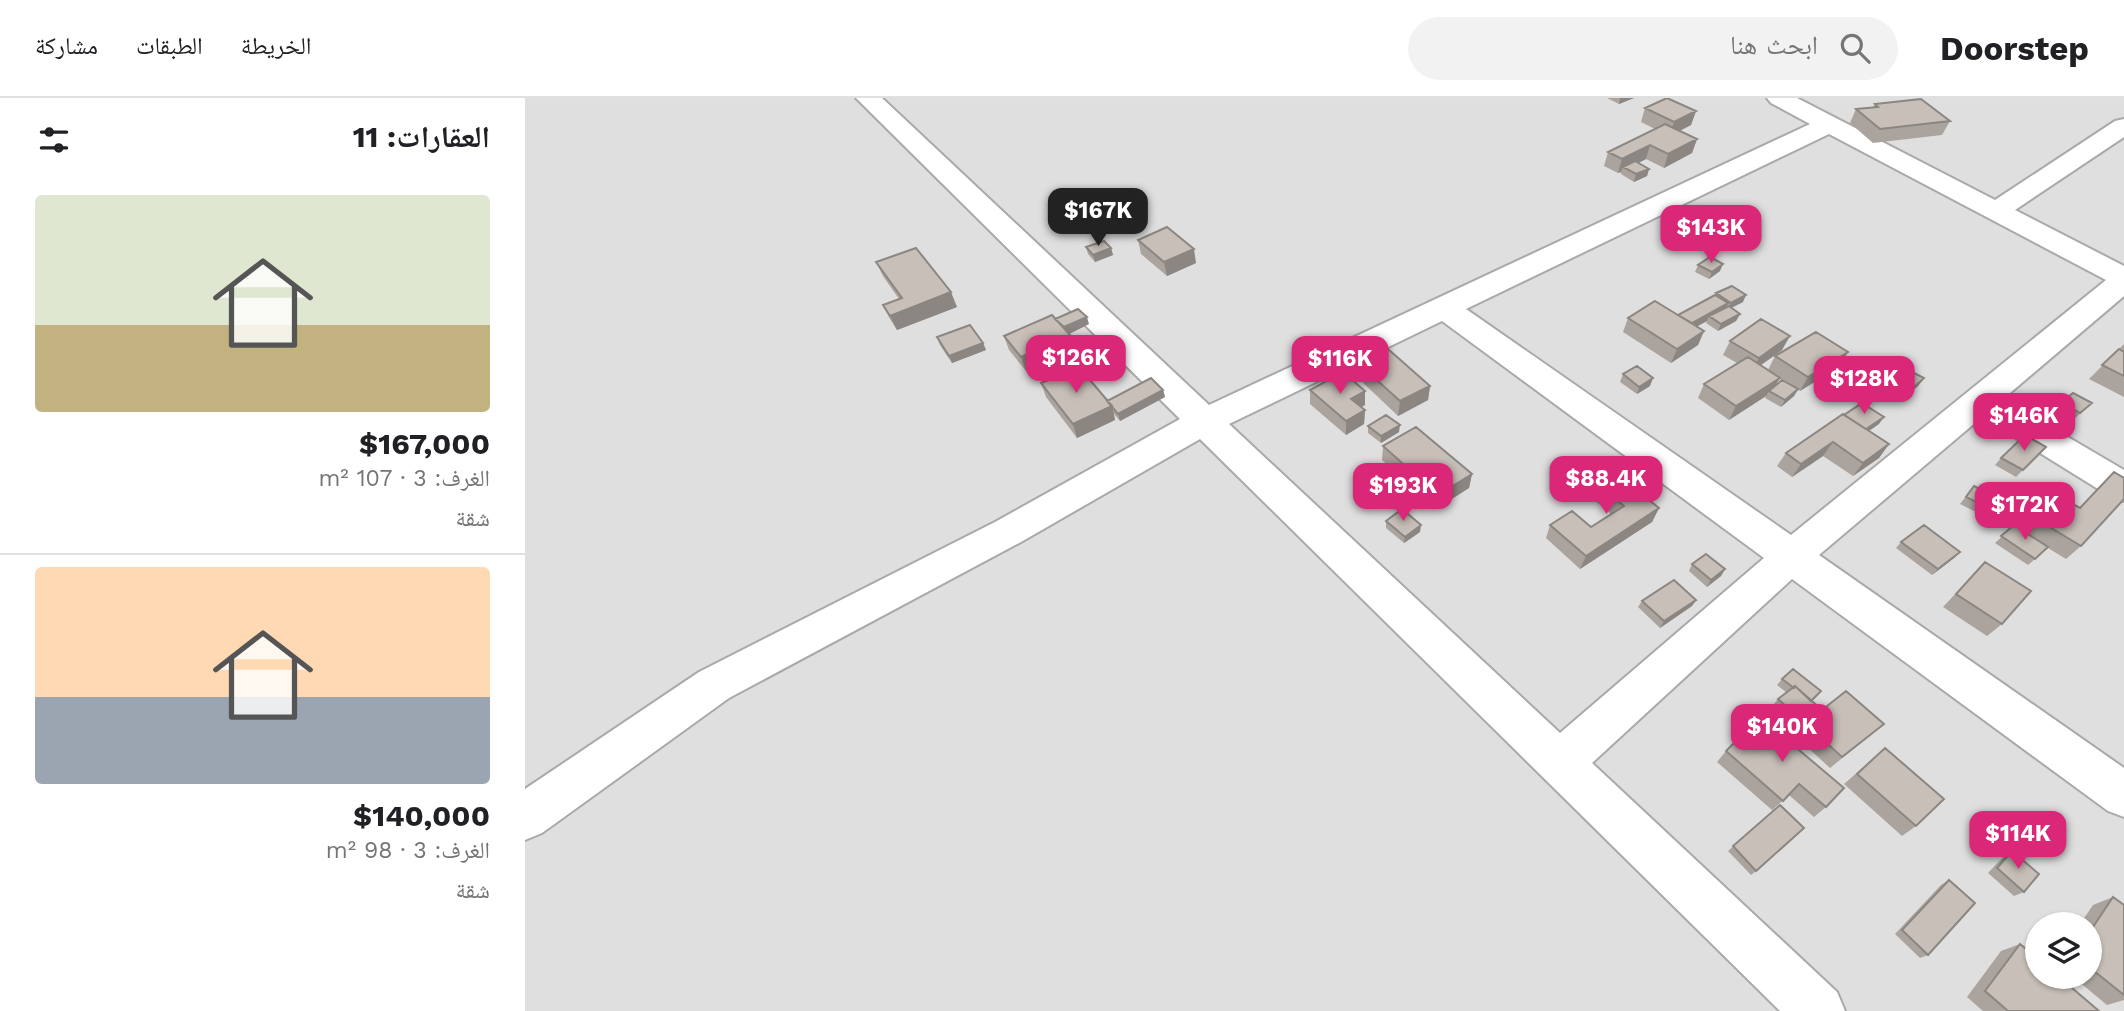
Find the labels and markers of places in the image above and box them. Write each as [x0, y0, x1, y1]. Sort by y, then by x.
pin: $167K [1049, 188, 1147, 248]
pin: $143K [1662, 206, 1760, 265]
pin: $126K [1027, 336, 1125, 395]
pin: $116K [1291, 336, 1389, 396]
pin: $128K [1815, 356, 1913, 416]
pin: $146K [1975, 394, 2073, 453]
pin: $88.4K [1549, 456, 1663, 516]
pin: $193K [1354, 464, 1452, 523]
pin: $172K [1976, 482, 2074, 542]
pin: $140K [1733, 704, 1831, 764]
pin: $114K [1969, 812, 2067, 871]

